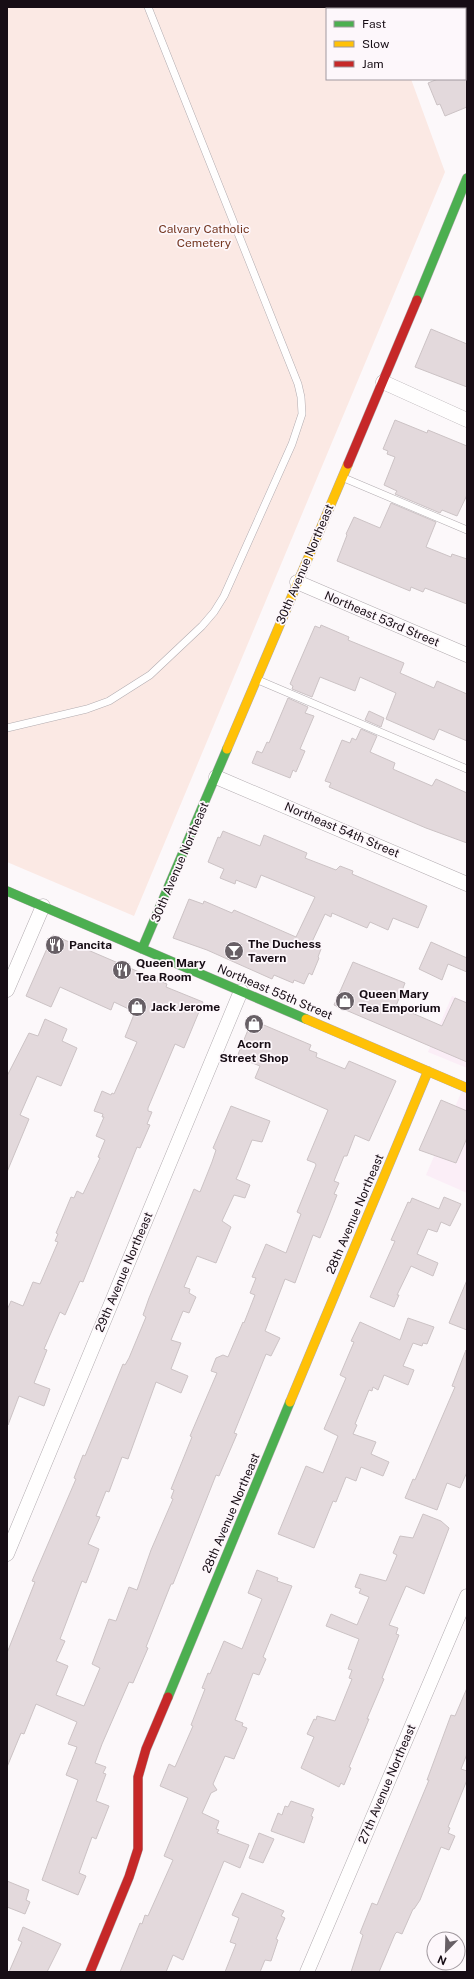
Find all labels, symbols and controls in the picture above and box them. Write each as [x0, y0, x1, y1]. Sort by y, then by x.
legend [326, 8, 466, 80]
text: Fast [362, 17, 387, 31]
text: Slow [362, 37, 390, 51]
text: Jam [362, 57, 384, 71]
park label: Calvary Catholic Cemetery [159, 222, 249, 250]
street label: 30th Avenue Northeast [273, 502, 337, 626]
street label: Northeast 53rd Street [322, 588, 442, 650]
street label: Northeast 54th Street [282, 799, 402, 861]
street label: 30th Avenue Northeast [148, 800, 212, 924]
restaurant icon: Pancita [44, 934, 66, 956]
place label: The Duchess Tavern [248, 937, 321, 965]
place label: Pancita [69, 938, 112, 952]
bar icon: The Duchess Tavern [223, 940, 245, 962]
place label: Queen Mary Tea Room [136, 956, 206, 984]
restaurant icon: Queen Mary Tea Room [111, 959, 133, 981]
street label: Northeast 55th Street [215, 961, 335, 1023]
place label: Queen Mary Tea Emporium [359, 987, 441, 1015]
shop icon: Queen Mary Tea Emporium [334, 990, 356, 1012]
shop icon: Jack Jerome [126, 996, 148, 1018]
place label: Jack Jerome [151, 1000, 220, 1014]
shop icon: Acorn Street Shop [243, 1013, 265, 1035]
place label: Acorn Street Shop [219, 1037, 289, 1065]
street label: 28th Avenue Northeast [323, 1151, 387, 1276]
street label: 29th Avenue Northeast [92, 1210, 156, 1334]
street label: 28th Avenue Northeast [199, 1450, 263, 1575]
street label: 27th Avenue Northeast [355, 1722, 419, 1846]
north arrow [426, 1931, 466, 1971]
text: N [436, 1953, 448, 1967]

